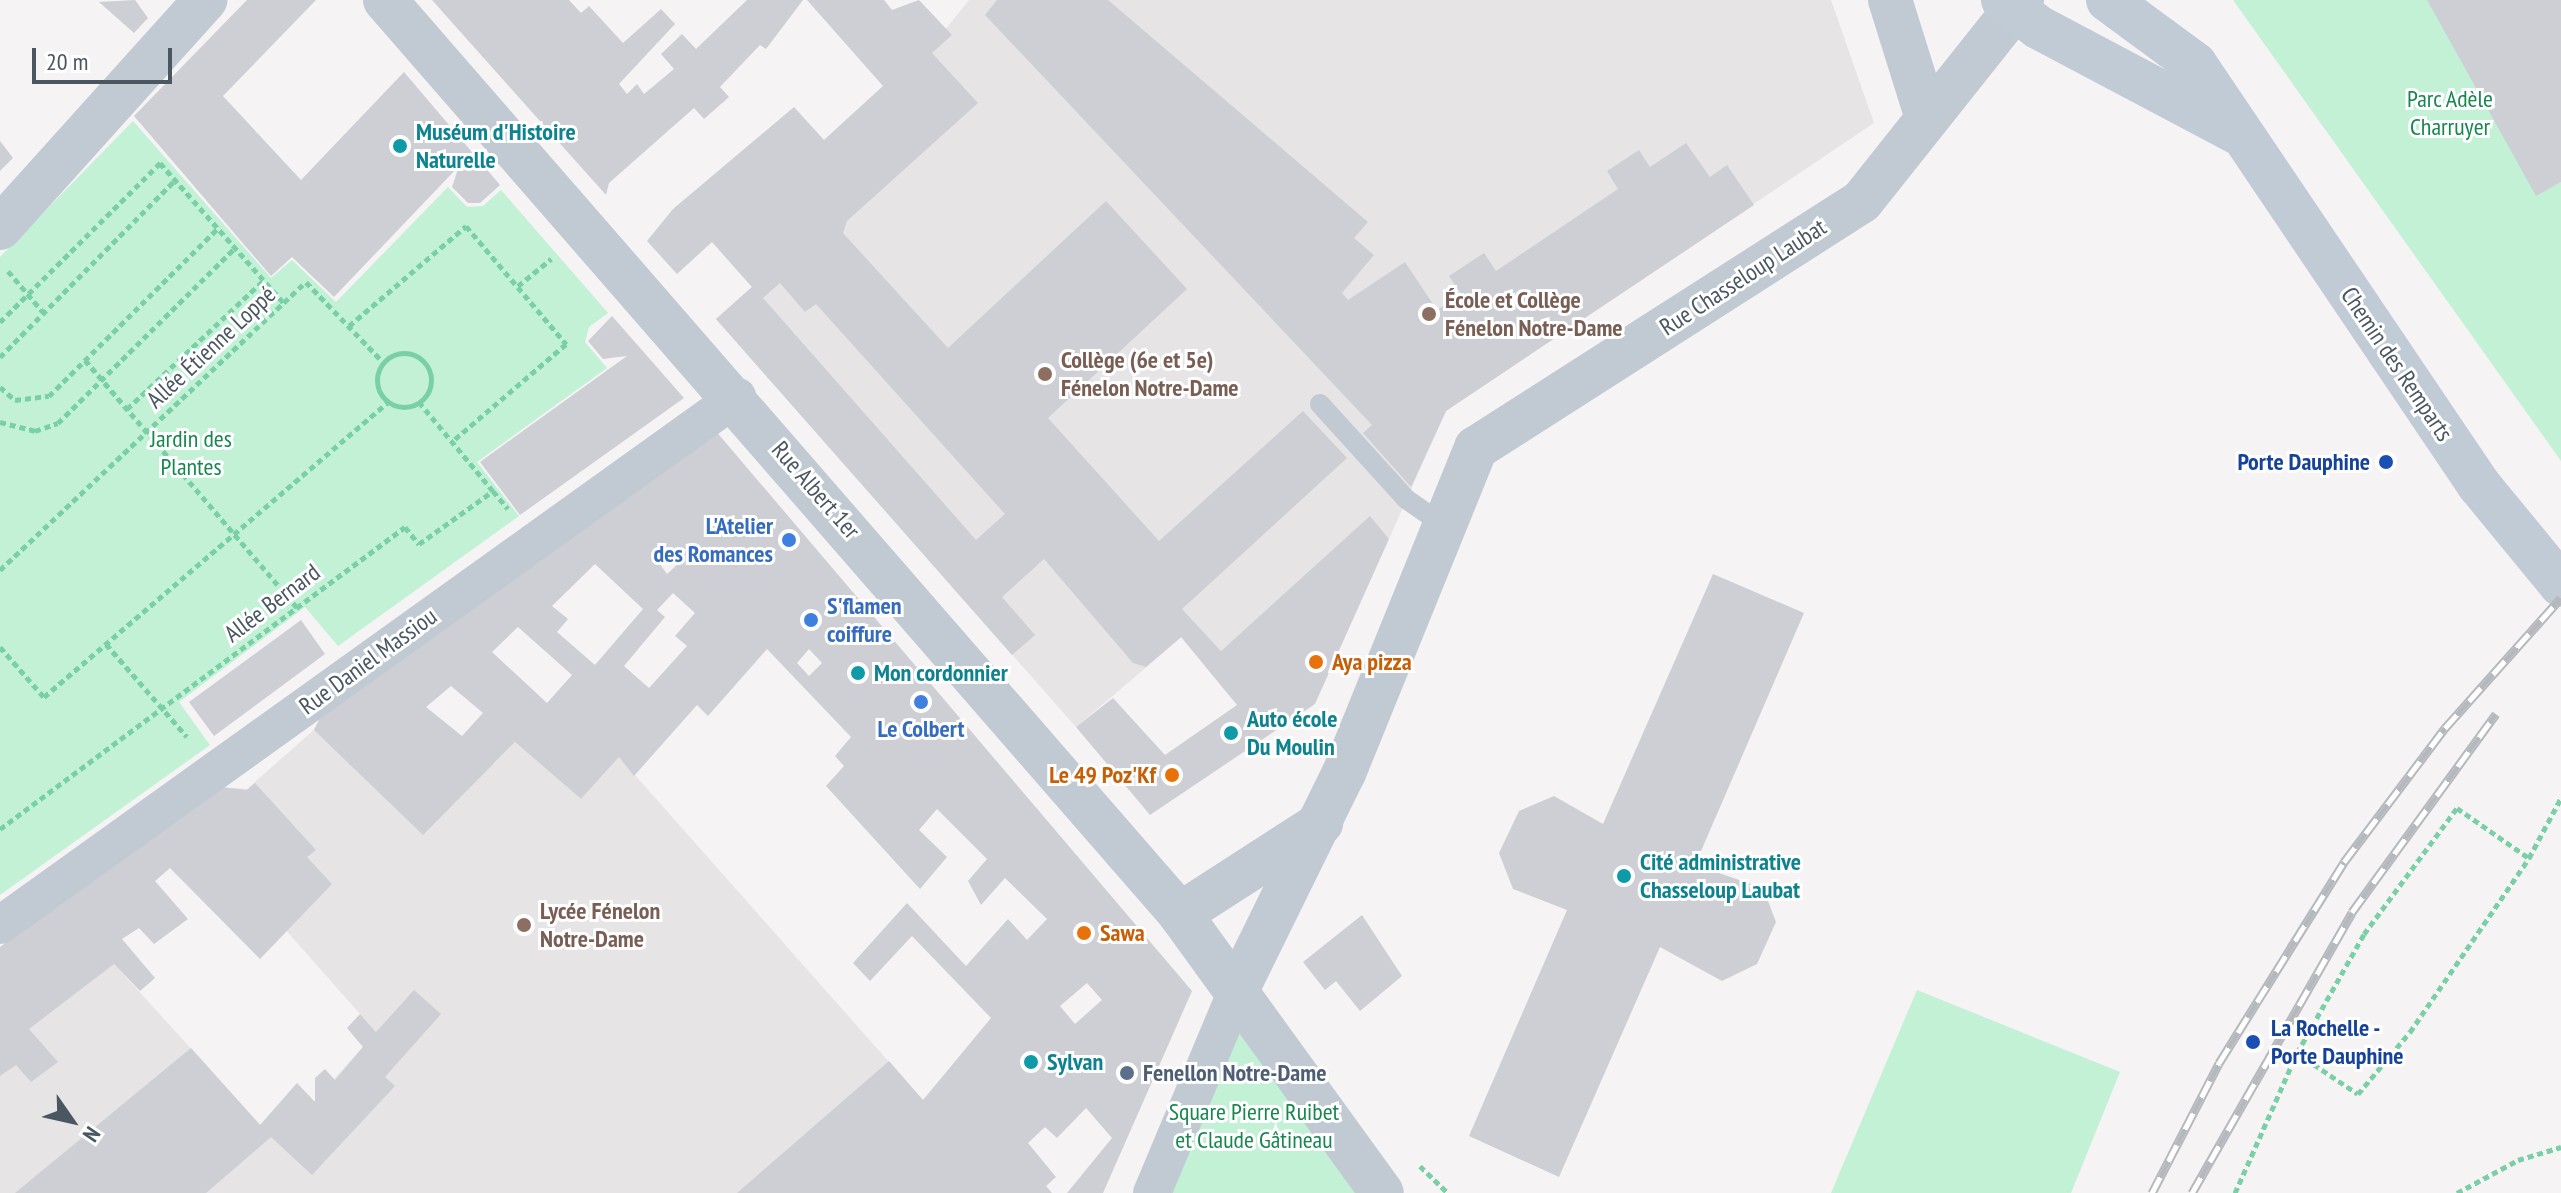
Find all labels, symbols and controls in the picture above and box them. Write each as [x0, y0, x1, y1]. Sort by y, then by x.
scale bar [36, 32, 176, 82]
text: 20 m [46, 46, 88, 77]
park label: Parc Adèle Charruyer [2406, 85, 2494, 141]
place label: Muséum d'Histoire Naturelle [416, 118, 576, 174]
marker: Muséum d'Histoire Naturelle [391, 137, 409, 155]
street label: Rue Chasseloup Laubat [1654, 213, 1832, 341]
street label: Allée Étienne Loppé [141, 280, 281, 414]
street label: Chemin des Remparts [2335, 282, 2459, 446]
place label: École et Collège Fénelon Notre-Dame [1445, 286, 1623, 342]
marker: École et Collège Fénelon Notre-Dame [1420, 305, 1438, 323]
place label: Collège (6e et 5e) Fénelon Notre-Dame [1061, 346, 1239, 402]
marker: Collège (6e et 5e) Fénelon Notre-Dame [1036, 365, 1054, 383]
park label: Jardin des Plantes [150, 425, 232, 481]
street label: Rue Albert 1er [766, 435, 866, 545]
place label: Porte Dauphine [2237, 448, 2370, 476]
marker: Porte Dauphine [2377, 453, 2395, 471]
place label: L'Atelier des Romances [654, 512, 773, 568]
marker: L'Atelier des Romances [780, 531, 798, 549]
street label: Allée Bernard [219, 558, 325, 648]
place label: S'flamen coiffure [827, 592, 901, 648]
street label: Rue Daniel Massiou [294, 602, 442, 720]
marker: S'flamen coiffure [802, 611, 820, 629]
place label: Aya pizza [1332, 648, 1412, 676]
marker: Aya pizza [1307, 653, 1325, 671]
place label: Mon cordonnier [874, 659, 1008, 687]
marker: Mon cordonnier [849, 664, 867, 682]
marker: Le Colbert [912, 693, 930, 711]
place label: Auto école Du Moulin [1247, 705, 1337, 761]
place label: Le Colbert [877, 715, 965, 743]
marker: Auto école Du Moulin [1222, 724, 1240, 742]
place label: Le 49 Poz'Kf [1049, 761, 1156, 789]
marker: Le 49 Poz'Kf [1163, 766, 1181, 784]
place label: Cité administrative Chasseloup Laubat [1640, 848, 1801, 904]
marker: Cité administrative Chasseloup Laubat [1615, 867, 1633, 885]
place label: Lycée Fénelon Notre-Dame [540, 897, 660, 953]
marker: Lycée Fénelon Notre-Dame [515, 916, 533, 934]
place label: Sawa [1100, 919, 1145, 947]
marker: Sawa [1075, 924, 1093, 942]
place label: La Rochelle - Porte Dauphine [2271, 1014, 2404, 1070]
marker: La Rochelle - Porte Dauphine [2242, 1031, 2264, 1053]
place label: Sylvan [1047, 1048, 1103, 1076]
marker: Sylvan [1022, 1053, 1040, 1071]
place label: Fenellon Notre-Dame [1143, 1059, 1326, 1087]
marker: Fenellon Notre-Dame [1118, 1064, 1136, 1082]
north arrow [32, 1081, 112, 1161]
park label: Square Pierre Ruibet et Claude Gâtineau [1169, 1098, 1339, 1154]
text: N [77, 1122, 107, 1147]

